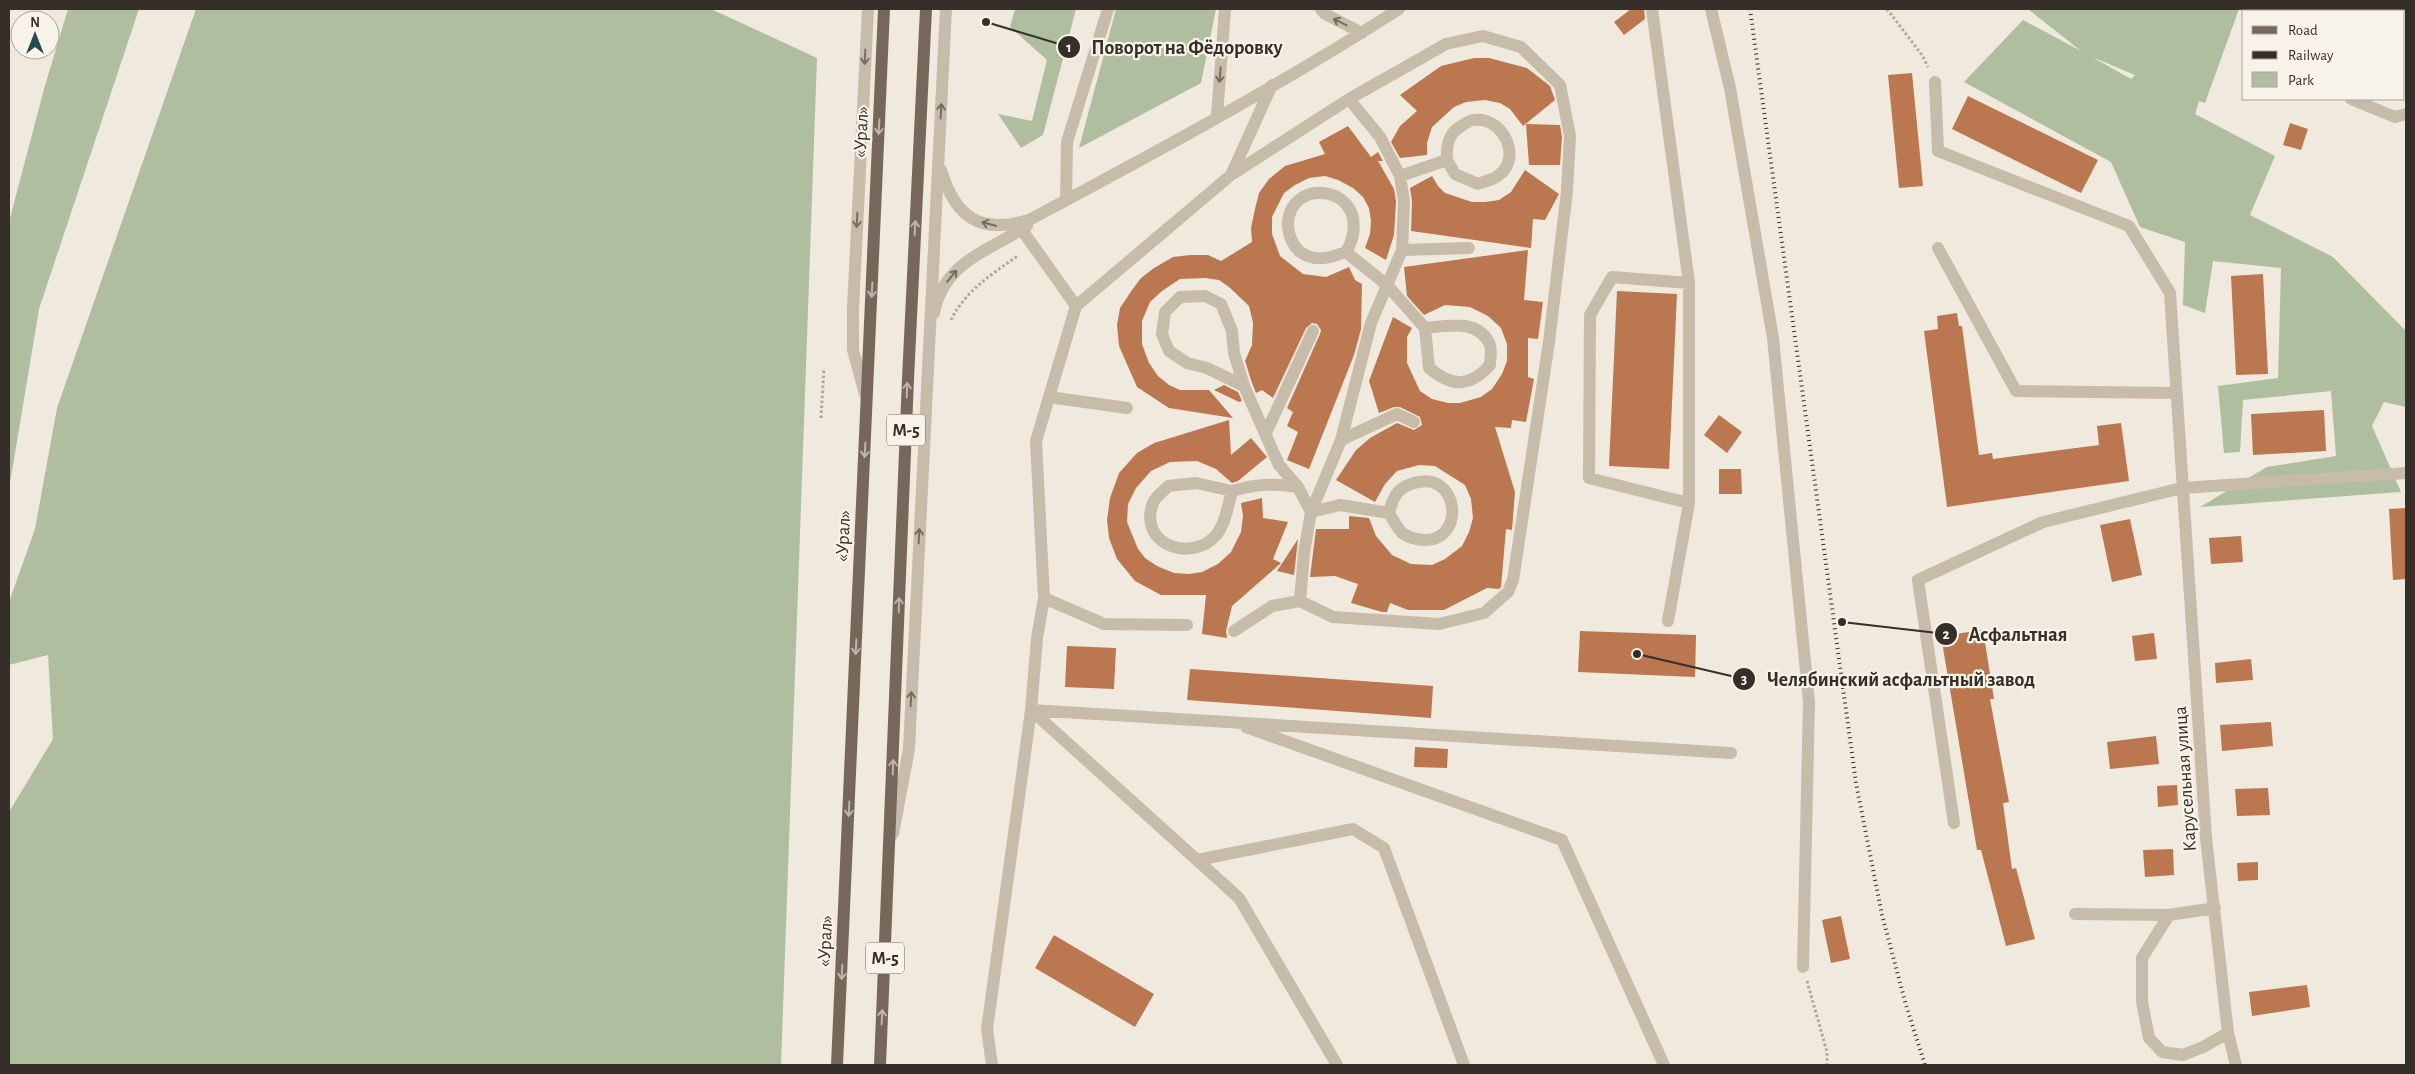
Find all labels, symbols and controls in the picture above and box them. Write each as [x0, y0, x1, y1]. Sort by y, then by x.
north arrow [10, 10, 60, 60]
legend [2242, 10, 2405, 100]
text: N [30, 16, 40, 30]
one-way arrow [1333, 17, 1348, 27]
text: Road [2288, 23, 2318, 38]
callout: Поворот на Фёдоровку [1057, 29, 1293, 64]
text: Поворот на Фёдоровку [1091, 38, 1283, 58]
text: 1 [1066, 40, 1072, 55]
text: Railway [2288, 48, 2334, 63]
one-way arrow [861, 49, 870, 65]
one-way arrow [1215, 67, 1225, 83]
text: Park [2288, 73, 2314, 88]
one-way arrow [936, 104, 945, 120]
street label: «Урал» [851, 106, 872, 159]
one-way arrow [875, 119, 884, 135]
one-way arrow [853, 211, 862, 227]
one-way arrow [981, 219, 997, 229]
one-way arrow [911, 220, 920, 236]
one-way arrow [946, 270, 957, 283]
one-way arrow [867, 281, 877, 297]
one-way arrow [903, 382, 912, 398]
road number: М-5 [887, 414, 925, 446]
one-way arrow [860, 441, 869, 457]
street label: «Урал» [833, 510, 854, 563]
one-way arrow [914, 529, 923, 545]
one-way arrow [895, 597, 904, 613]
callout: Асфальтная [1933, 616, 2077, 651]
text: Асфальтная [1969, 625, 2068, 645]
text: 2 [1942, 627, 1950, 642]
one-way arrow [851, 638, 861, 655]
callout: Челябинский асфальтный завод [1732, 661, 2045, 696]
text: Челябинский асфальтный завод [1767, 670, 2035, 690]
text: 3 [1741, 672, 1747, 687]
one-way arrow [907, 691, 916, 707]
street label: Карусельная улица [2171, 705, 2200, 852]
one-way arrow [889, 759, 898, 775]
one-way arrow [844, 801, 853, 817]
street label: «Урал» [815, 915, 836, 968]
road number: М-5 [866, 942, 904, 974]
one-way arrow [837, 963, 846, 979]
one-way arrow [878, 1009, 887, 1025]

